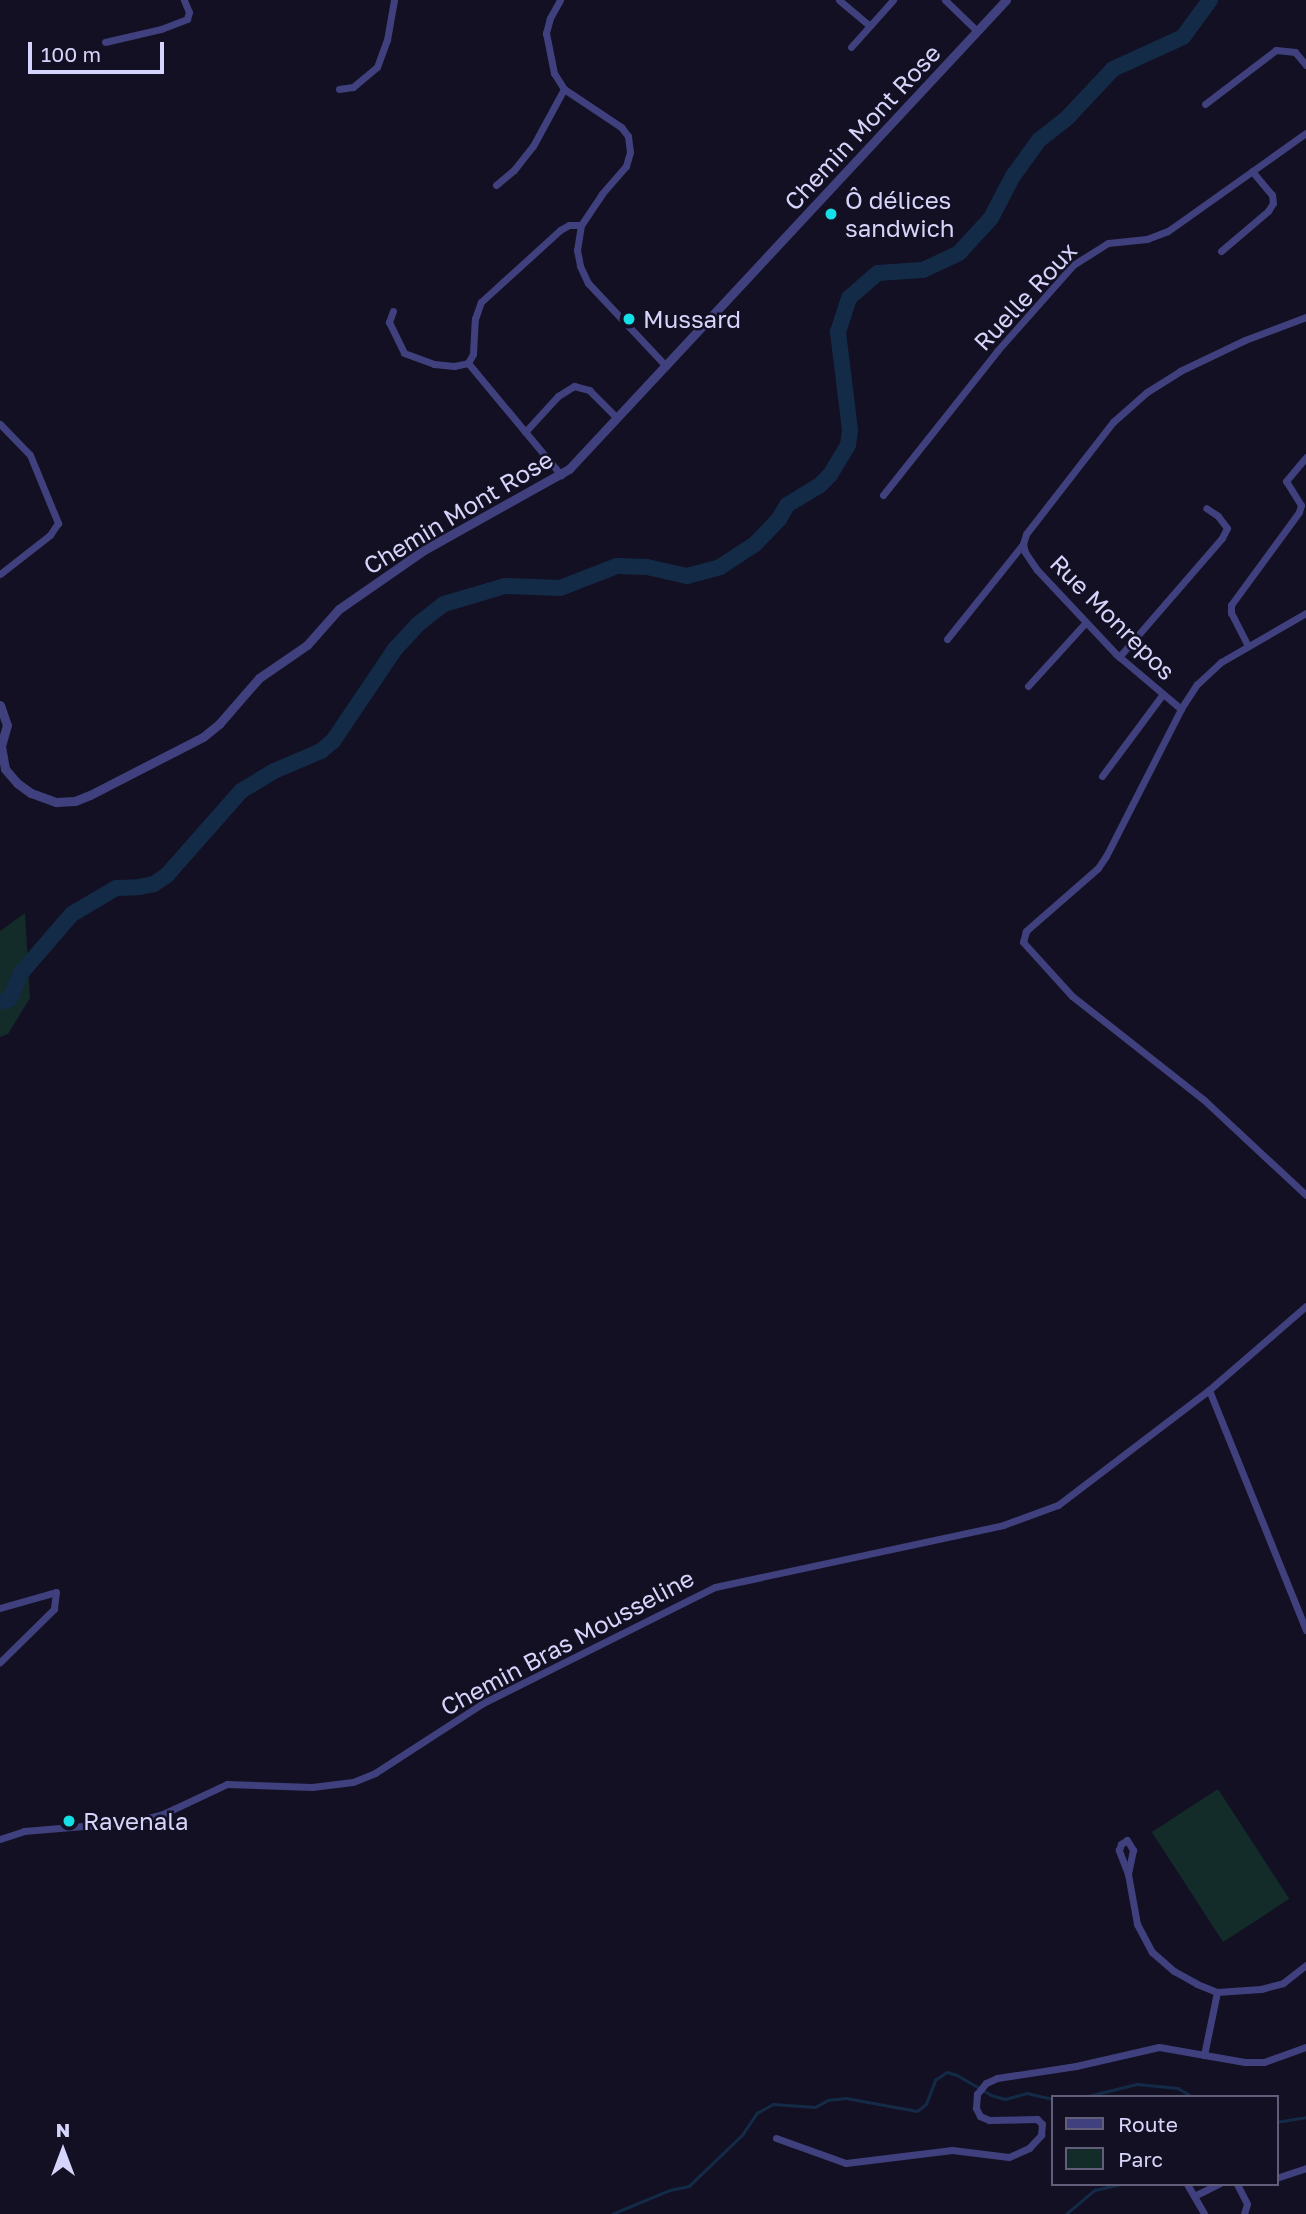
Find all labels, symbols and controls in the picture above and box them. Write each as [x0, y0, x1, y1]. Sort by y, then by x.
scale bar [32, 28, 168, 72]
street label: Chemin Mont Rose [778, 38, 946, 216]
text: 100 m [41, 41, 101, 67]
place label: Ô délices sandwich [845, 186, 955, 242]
marker: Ô délices sandwich [823, 206, 839, 222]
street label: Ruelle Roux [968, 236, 1082, 356]
place label: Mussard [643, 305, 741, 333]
marker: Mussard [621, 311, 637, 327]
street label: Chemin Mont Rose [358, 444, 558, 580]
street label: Rue Monrepos [1044, 548, 1182, 686]
street label: Chemin Bras Mousseline [435, 1563, 699, 1721]
place label: Ravenala [83, 1807, 189, 1835]
marker: Ravenala [61, 1813, 77, 1829]
legend [1050, 2095, 1278, 2186]
text: Route [1118, 2111, 1178, 2137]
north arrow [28, 2116, 98, 2186]
text: N [56, 2118, 70, 2141]
text: Parc [1118, 2146, 1163, 2172]

